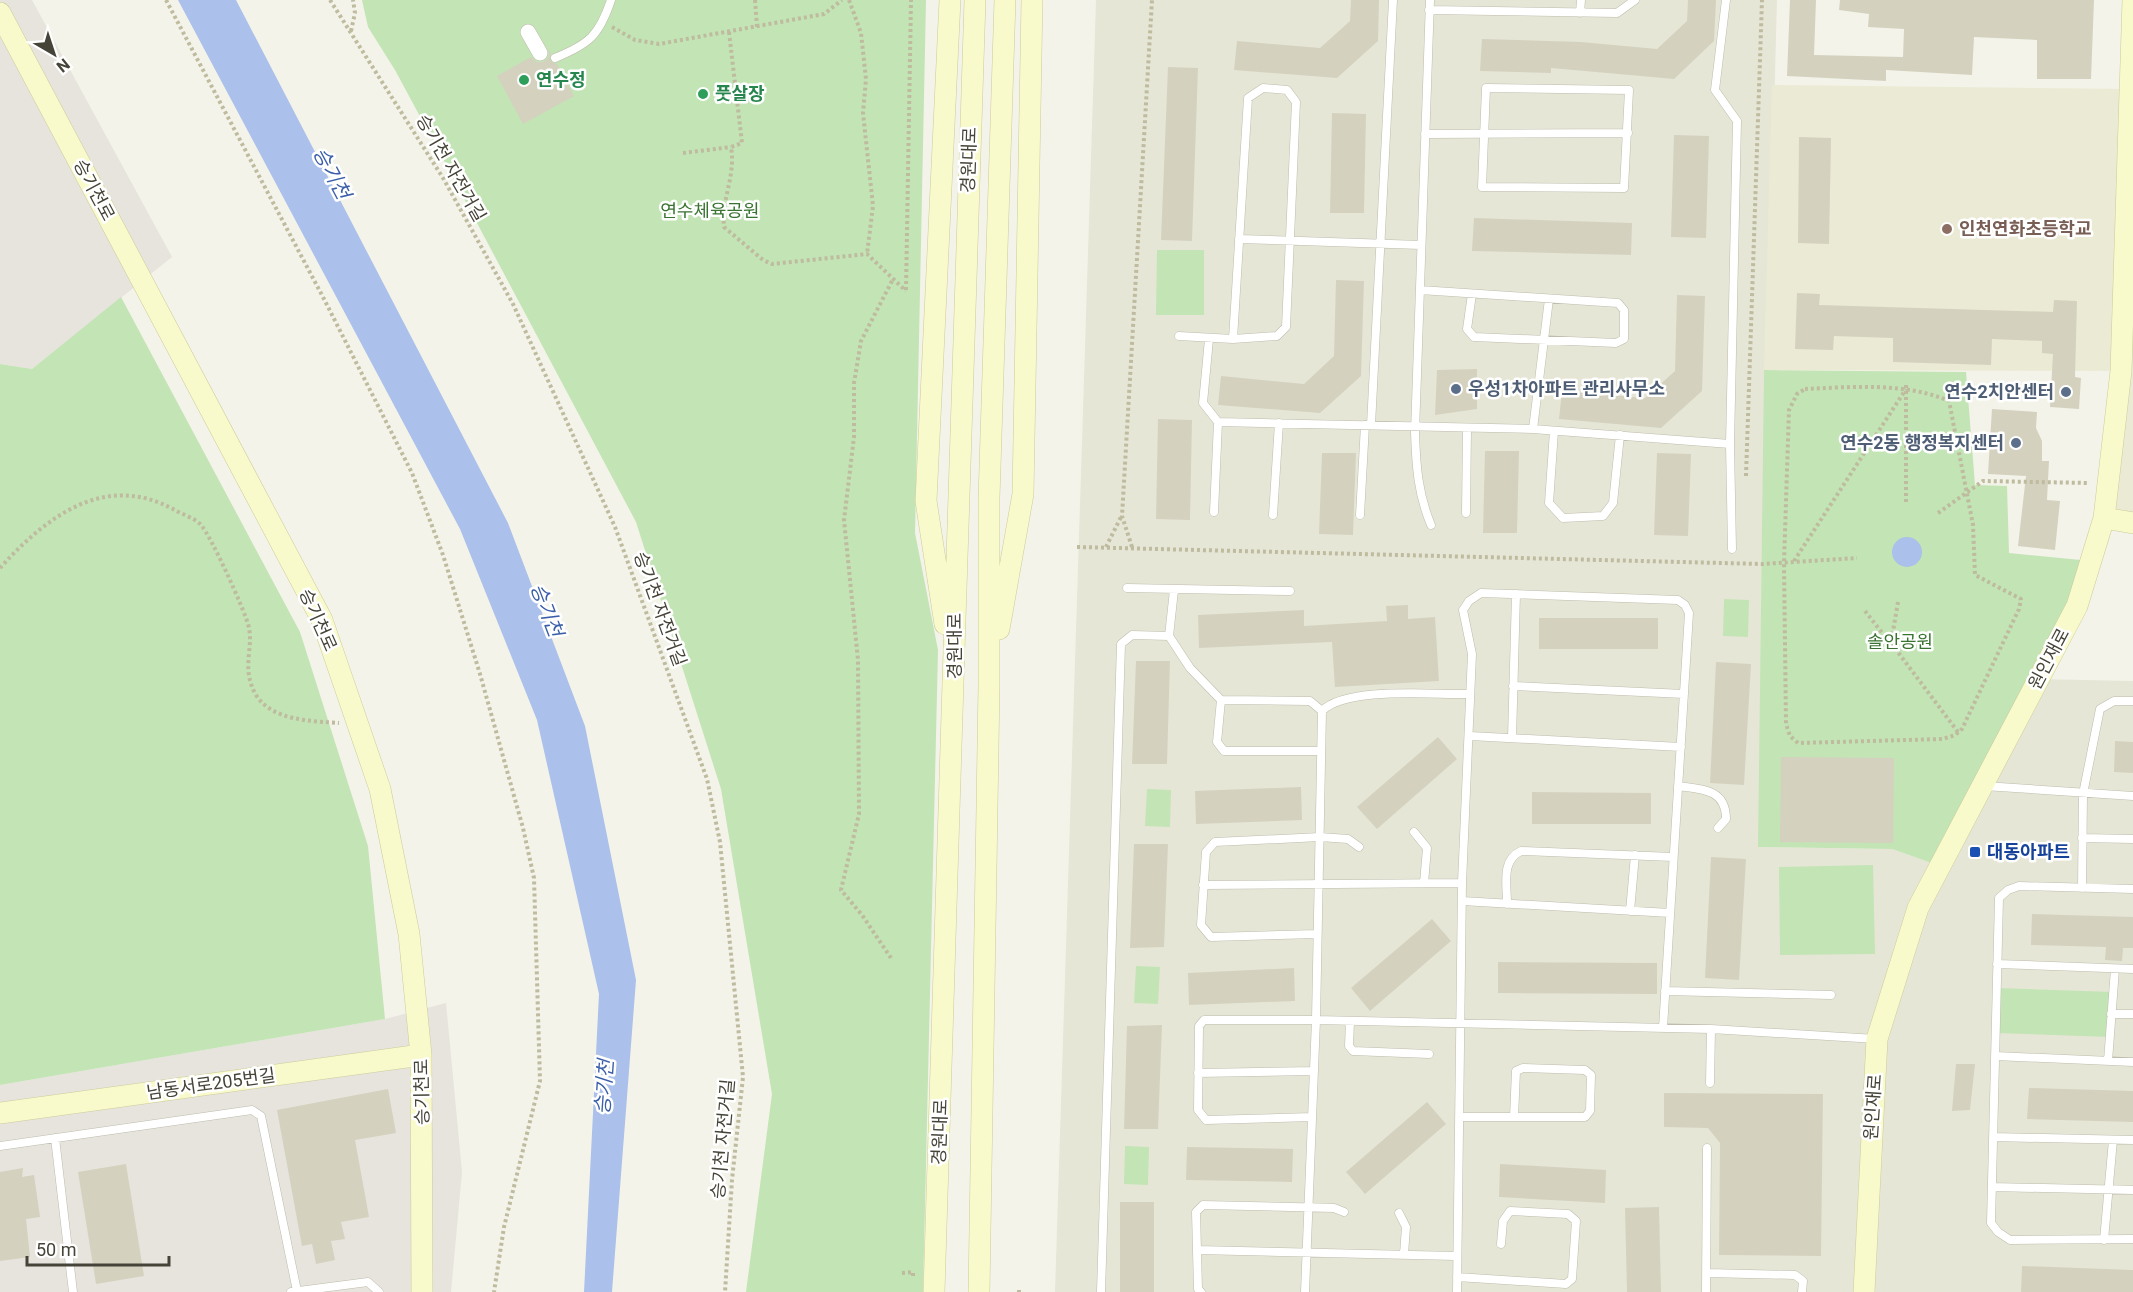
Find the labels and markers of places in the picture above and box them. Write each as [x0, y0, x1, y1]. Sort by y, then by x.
place label: 연수정 [536, 69, 586, 90]
marker: 연수정 [517, 73, 531, 87]
place label: 풋살장 [715, 83, 765, 104]
marker: 풋살장 [696, 87, 710, 101]
place label: 인천연화초등학교 [1959, 218, 2091, 239]
marker: 인천연화초등학교 [1940, 222, 1954, 236]
place label: 우성1차아파트 관리사무소 [1468, 378, 1665, 399]
place label: 연수2치안센터 [1944, 381, 2054, 402]
marker: 우성1차아파트 관리사무소 [1449, 382, 1463, 396]
marker: 연수2치안센터 [2059, 385, 2073, 399]
place label: 연수2동 행정복지센터 [1840, 432, 2004, 453]
marker: 연수2동 행정복지센터 [2009, 436, 2023, 450]
place label: 대동아파트 [1987, 841, 2070, 862]
marker: 대동아파트 [1968, 845, 1982, 859]

